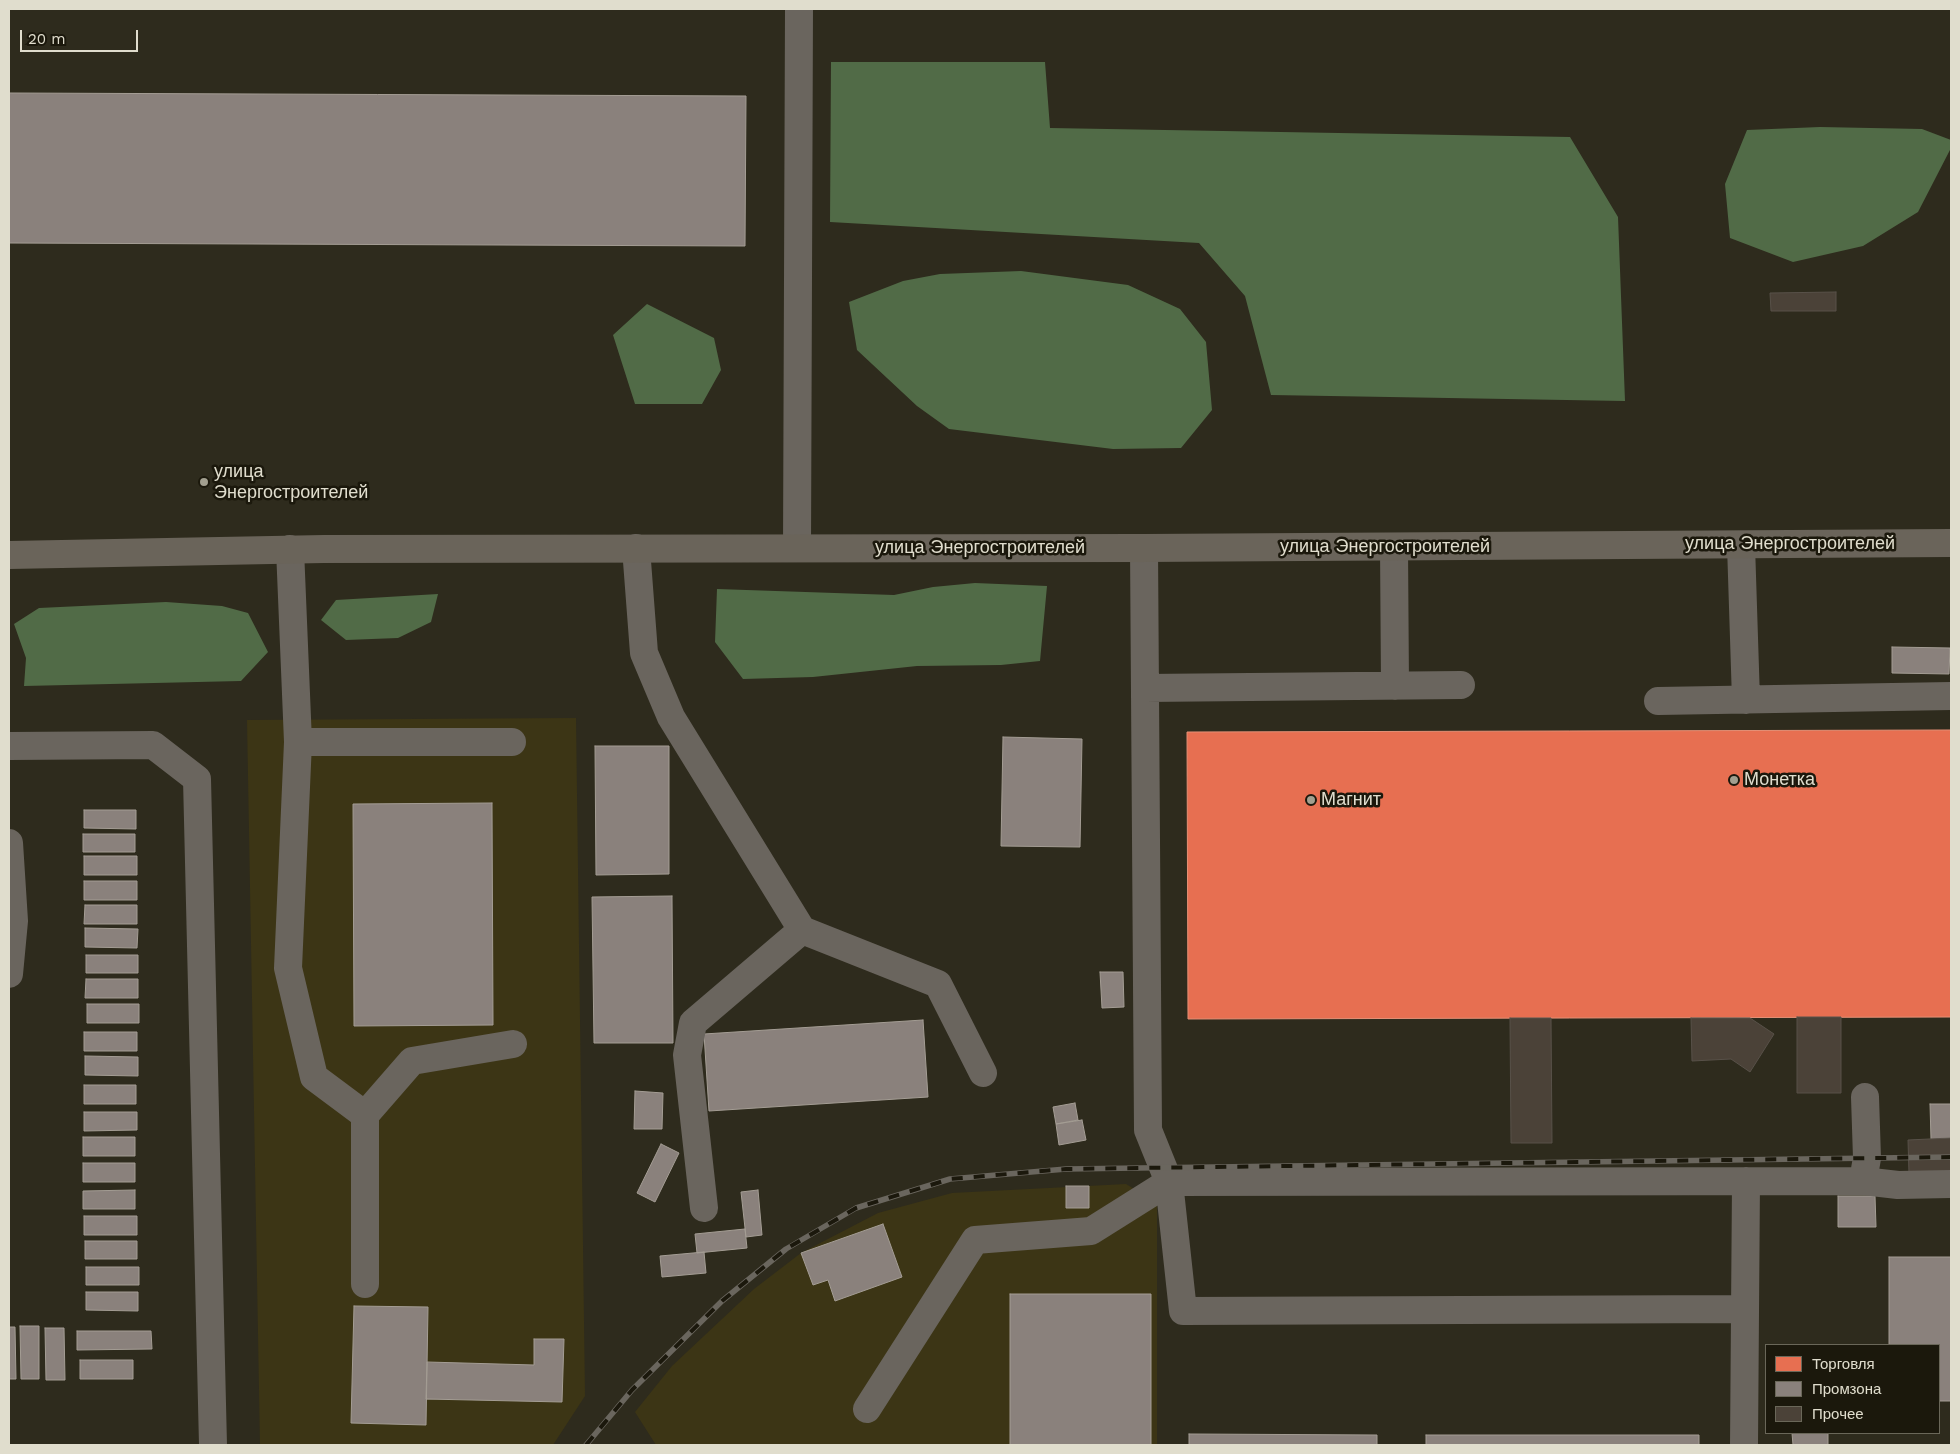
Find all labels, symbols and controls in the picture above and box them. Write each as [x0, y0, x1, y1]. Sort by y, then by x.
scale bar [22, 20, 140, 52]
text: 20 m [28, 30, 66, 48]
place label: улица Энергостроителей [214, 461, 368, 504]
marker: улица Энергостроителей [198, 476, 210, 488]
street label: улица Энергостроителей [1685, 533, 1895, 555]
street label: улица Энергостроителей [1280, 536, 1490, 558]
street label: улица Энергостроителей [875, 537, 1085, 559]
place label: Монетка [1744, 769, 1815, 791]
marker: Монетка [1728, 774, 1740, 786]
place label: Магнит [1321, 789, 1381, 811]
marker: Магнит [1305, 794, 1317, 806]
legend [1765, 1344, 1940, 1434]
text: Торговля [1812, 1355, 1875, 1373]
text: Промзона [1812, 1380, 1881, 1398]
text: Прочее [1812, 1405, 1864, 1423]

